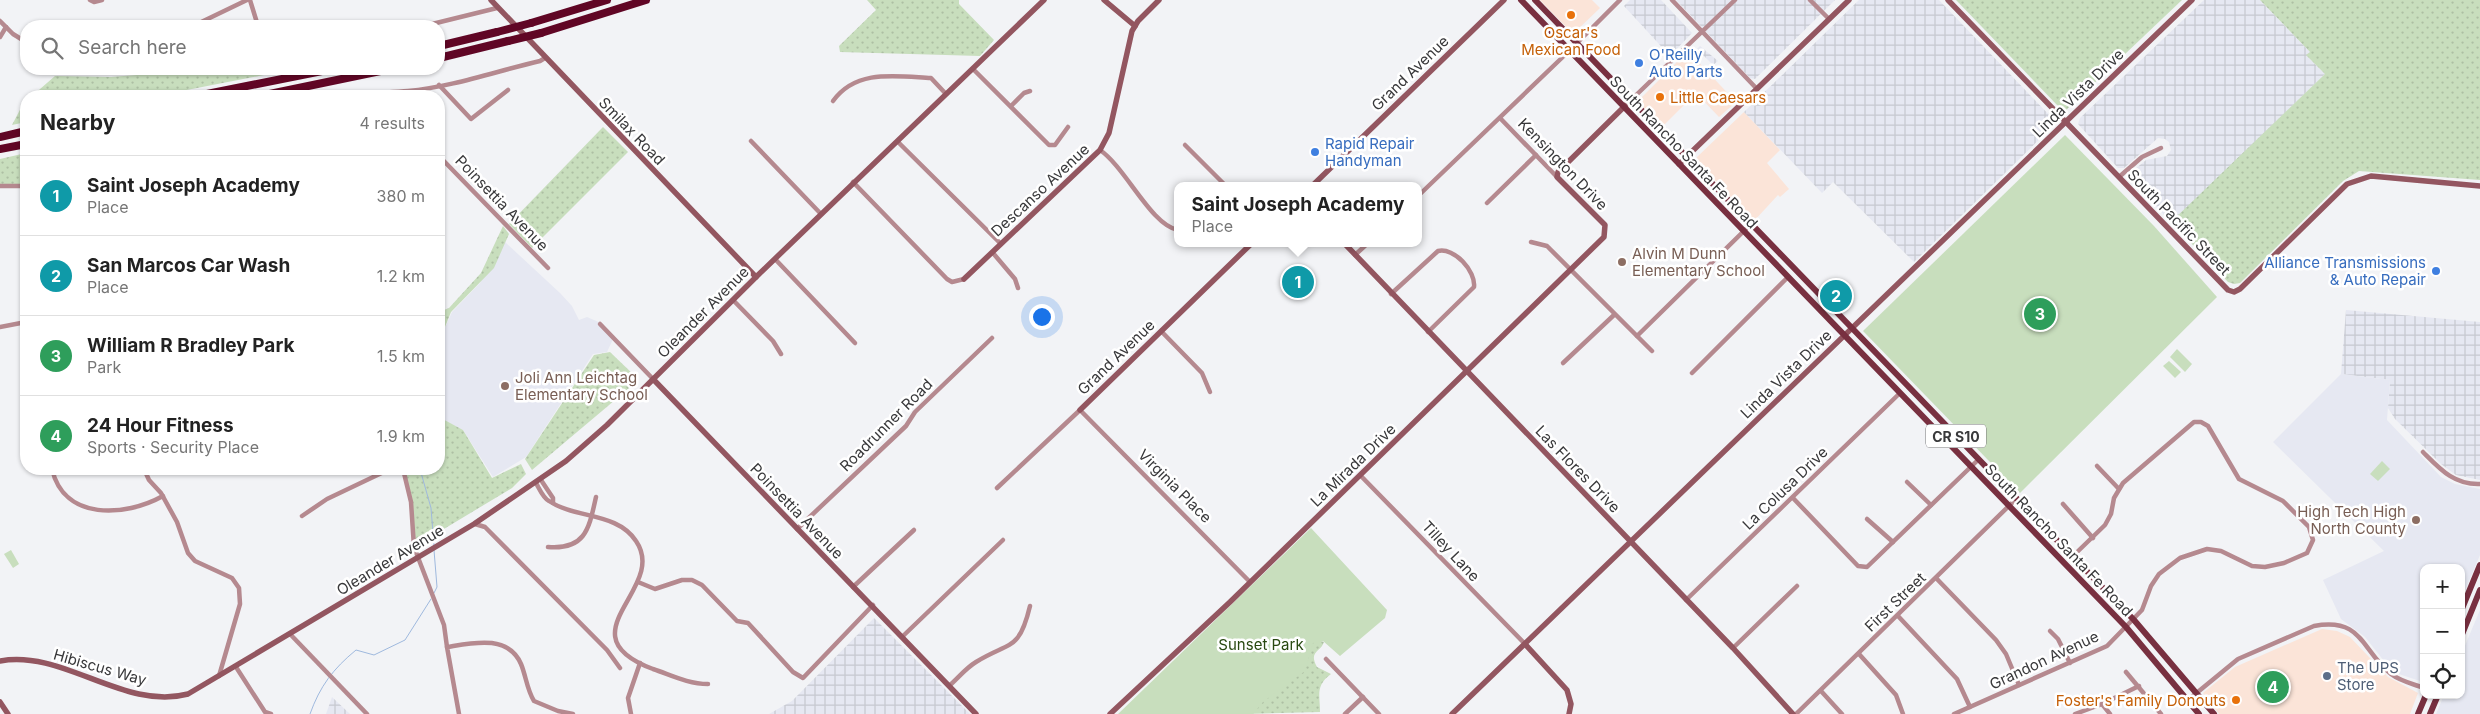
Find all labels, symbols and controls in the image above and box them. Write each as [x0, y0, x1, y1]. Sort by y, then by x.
marker: Oscar's Mexican Food [1565, 9, 1577, 21]
search box [20, 20, 445, 75]
place label: Oscar's Mexican Food [1521, 23, 1621, 59]
street label: Grand Avenue [1367, 31, 1453, 115]
icon: search [38, 34, 66, 62]
text: Search here [78, 36, 187, 59]
place label: O'Reilly Auto Parts [1649, 45, 1723, 81]
street label: Linda Vista Drive [2028, 45, 2128, 141]
marker: O'Reilly Auto Parts [1633, 57, 1645, 69]
street label: South Rancho Santa Fe Road [1606, 72, 1762, 232]
place label: Little Caesars [1670, 88, 1766, 107]
marker: Little Caesars [1654, 91, 1666, 103]
street label: Smilax Road [595, 93, 669, 169]
text: Nearby [40, 110, 115, 135]
text: 4 results [360, 113, 425, 133]
street label: Kensington Drive [1514, 114, 1612, 214]
place label: Rapid Repair Handyman [1325, 134, 1415, 170]
street label: Descanso Avenue [987, 140, 1093, 240]
marker: Rapid Repair Handyman [1309, 146, 1321, 158]
street label: Poinsettia Avenue [451, 151, 553, 255]
street label: South Pacific Street [2124, 165, 2235, 279]
text: Saint Joseph Academy [87, 174, 300, 197]
popup [1174, 182, 1422, 247]
text: 1 [53, 186, 59, 206]
text: 380 m [377, 186, 425, 206]
text: Saint Joseph Academy [1192, 193, 1404, 216]
text: Place [87, 197, 129, 217]
text: Place [1192, 216, 1233, 236]
place label: Alvin M Dunn Elementary School [1632, 244, 1765, 280]
place label: Alliance Transmissions & Auto Repair [2264, 253, 2426, 289]
text: San Marcos Car Wash [87, 254, 290, 277]
marker: Alvin M Dunn Elementary School [1616, 256, 1628, 268]
street label: Oleander Avenue [653, 262, 753, 362]
pin: 1 [1282, 263, 1314, 301]
marker: Alliance Transmissions & Auto Repair [2430, 265, 2442, 277]
text: 2 [51, 266, 61, 286]
text: 1.2 km [377, 266, 425, 286]
text: Place [87, 277, 129, 297]
pin: 2 [1820, 277, 1852, 315]
pin: 3 [2024, 295, 2056, 333]
your location [1029, 304, 1055, 330]
street label: Grand Avenue [1073, 315, 1159, 399]
street label: Linda Vista Drive [1736, 326, 1836, 422]
text: William R Bradley Park [87, 334, 294, 357]
text: 3 [51, 346, 61, 366]
text: 1.5 km [377, 346, 425, 366]
text: Park [87, 357, 121, 377]
place label: Joli Ann Leichtag Elementary School [515, 368, 648, 404]
street label: Roadrunner Road [836, 375, 936, 475]
marker: Joli Ann Leichtag Elementary School [499, 380, 511, 392]
text: 24 Hour Fitness [87, 414, 234, 437]
street label: La Mirada Drive [1306, 419, 1400, 511]
street label: Las Flores Drive [1532, 421, 1624, 517]
road number: CR S10 [1926, 424, 1986, 448]
text: 4 [51, 426, 61, 446]
text: 1.9 km [377, 426, 425, 446]
text: Sports · Security Place [87, 437, 259, 457]
street label: La Colusa Drive [1738, 442, 1832, 534]
street label: Virginia Place [1134, 445, 1216, 527]
street label: Poinsettia Avenue [746, 459, 848, 563]
street label: South Rancho Santa Fe Road [1981, 460, 2137, 620]
place label: High Tech High North County [2297, 502, 2407, 538]
marker: High Tech High North County [2410, 514, 2422, 526]
street label: Tilley Lane [1418, 517, 1484, 585]
street label: Oleander Avenue [333, 520, 447, 600]
map controls [2420, 564, 2465, 699]
button: + [2420, 564, 2465, 609]
street label: First Street [1861, 568, 1930, 636]
button: − [2420, 609, 2465, 654]
street label: Grandon Avenue [1986, 626, 2102, 694]
park label: Sunset Park [1218, 635, 1304, 654]
street label: Hibiscus Way [51, 645, 149, 689]
button: locate [2420, 654, 2465, 699]
place label: The UPS Store [2337, 658, 2399, 694]
pin: 4 [2257, 668, 2289, 706]
marker: The UPS Store [2321, 670, 2333, 682]
place label: Foster's Family Donouts [2056, 691, 2226, 710]
marker: Foster's Family Donouts [2230, 694, 2242, 706]

